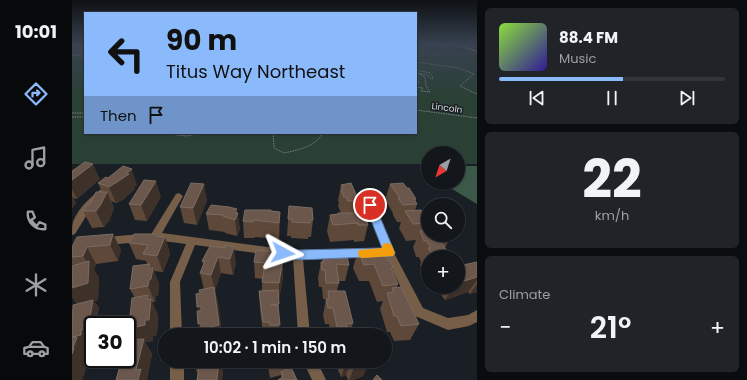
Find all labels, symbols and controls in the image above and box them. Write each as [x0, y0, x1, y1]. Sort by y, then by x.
text: 10:01 [15, 19, 57, 44]
text: 90 m [166, 21, 237, 60]
text: 88.4 FM [559, 27, 618, 48]
icon: left [100, 28, 152, 80]
text: Music [559, 49, 596, 68]
text: Titus Way Northeast [166, 59, 345, 84]
icon: directions [22, 80, 50, 108]
icon: previous [526, 87, 548, 109]
icon: pause [601, 87, 623, 109]
icon: next [676, 87, 698, 109]
street label: Lincoln [431, 100, 463, 116]
icon: arrive [145, 104, 167, 126]
text: Then [100, 105, 137, 126]
text: 22 [582, 143, 642, 216]
icon: music [22, 144, 50, 172]
north arrow [421, 146, 465, 190]
map controls [421, 146, 465, 294]
pin [353, 188, 387, 222]
icon: arrive [359, 194, 381, 216]
button: search [421, 198, 465, 242]
text: km/h [595, 206, 629, 225]
icon: phone [22, 207, 50, 235]
position arrow [262, 232, 304, 274]
button: + [421, 250, 465, 294]
icon: climate [22, 271, 50, 299]
text: Climate [499, 285, 550, 304]
text: 21° [590, 306, 631, 349]
text: − [499, 312, 511, 343]
text: + [710, 312, 725, 343]
speed limit sign: 30 [84, 316, 136, 368]
icon: car [22, 334, 50, 362]
text: 10:02 · 1 min · 150 m [204, 337, 346, 358]

